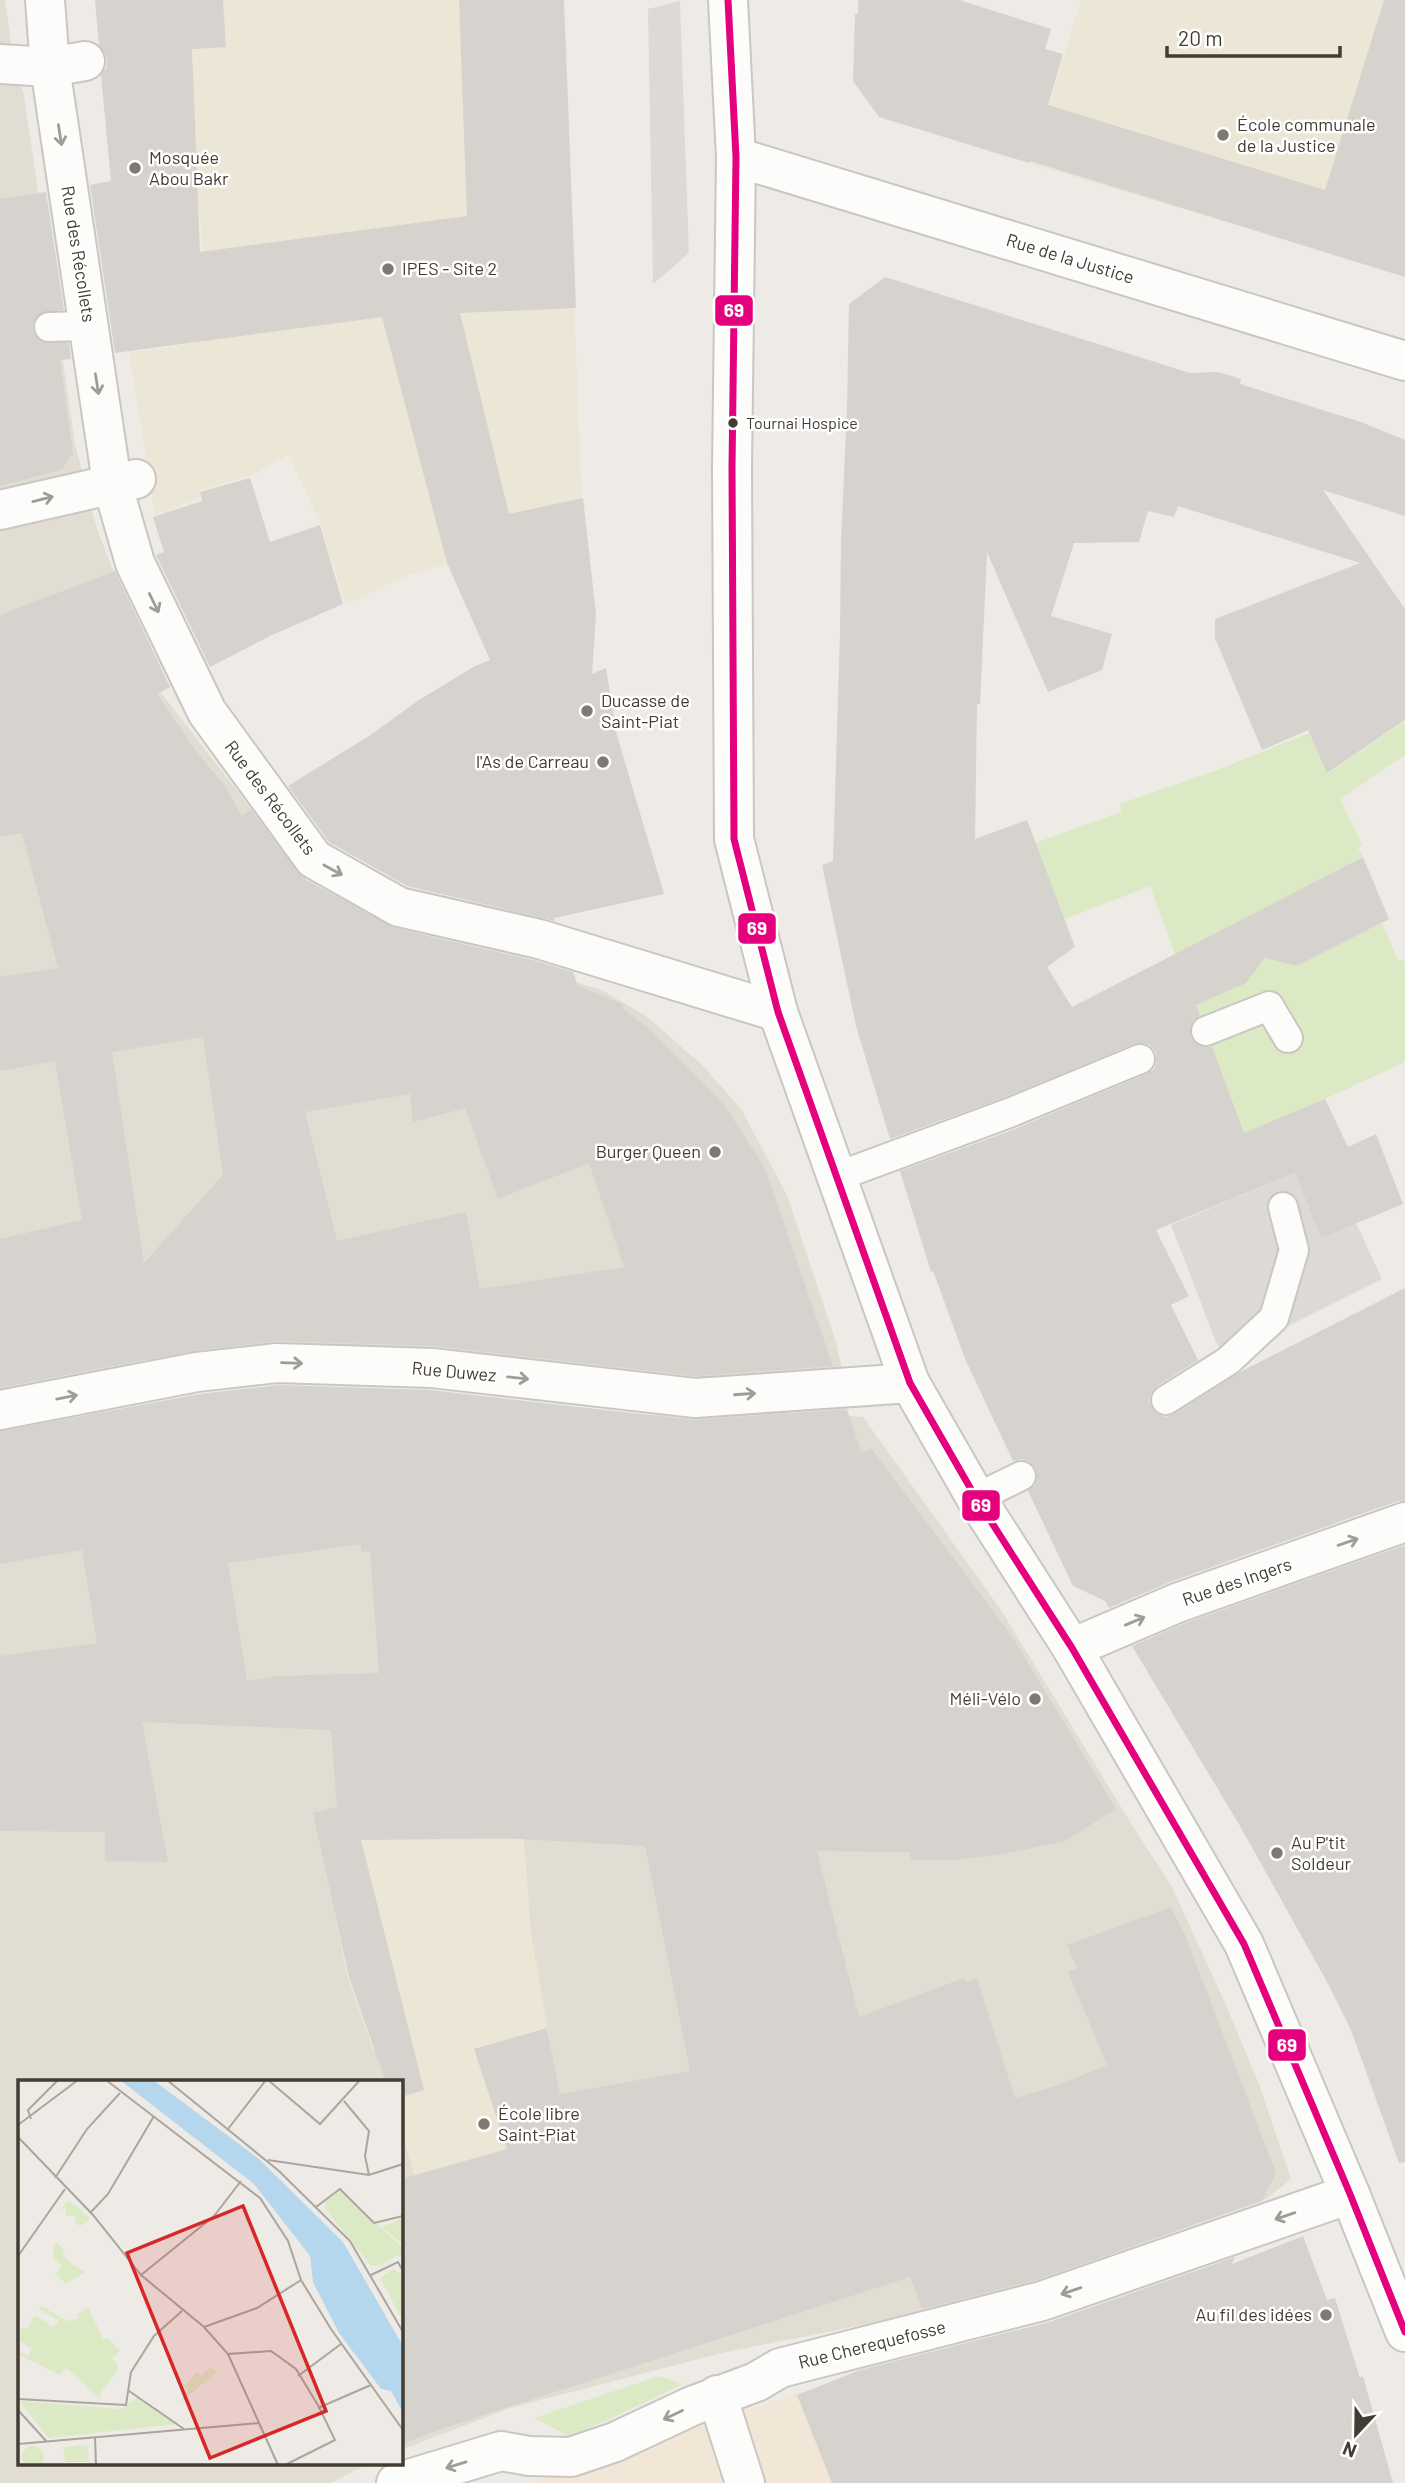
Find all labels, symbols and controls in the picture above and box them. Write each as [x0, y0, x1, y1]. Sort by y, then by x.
scale bar [1167, 14, 1340, 58]
text: 20 m [1178, 25, 1223, 50]
place label: École communale de la Justice [1237, 113, 1376, 156]
one-way arrow [54, 123, 67, 146]
marker: École communale de la Justice [1215, 127, 1231, 143]
place label: Mosquée Abou Bakr [149, 146, 229, 189]
marker: Mosquée Abou Bakr [127, 160, 143, 176]
street label: Rue des Récollets [57, 184, 101, 324]
street label: Rue de la Justice [1004, 228, 1137, 288]
place label: IPES - Site 2 [402, 257, 497, 279]
marker: IPES - Site 2 [380, 261, 396, 277]
line badge: 69 [714, 294, 754, 327]
text: 69 [724, 298, 744, 321]
one-way arrow [91, 372, 104, 395]
place label: Tournai Hospice [746, 413, 858, 432]
marker: Tournai Hospice [726, 416, 740, 430]
one-way arrow [31, 492, 54, 505]
one-way arrow [148, 592, 161, 613]
place label: Ducasse de Saint-Piat [601, 689, 690, 732]
marker: Ducasse de Saint-Piat [579, 703, 595, 719]
street label: Rue des Récollets [220, 736, 321, 859]
place label: l'As de Carreau [476, 750, 589, 772]
marker: l'As de Carreau [595, 754, 611, 770]
one-way arrow [323, 863, 343, 877]
line badge: 69 [737, 912, 777, 945]
text: 69 [747, 916, 767, 939]
place label: Burger Queen [596, 1140, 701, 1162]
marker: Burger Queen [707, 1144, 723, 1160]
street label: Rue Duwez [411, 1356, 497, 1386]
one-way arrow [280, 1357, 303, 1370]
one-way arrow [507, 1372, 529, 1385]
one-way arrow [733, 1387, 755, 1400]
one-way arrow [55, 1390, 78, 1404]
line badge: 69 [961, 1489, 1001, 1522]
text: 69 [971, 1493, 991, 1516]
one-way arrow [1337, 1535, 1359, 1547]
street label: Rue des Ingers [1179, 1552, 1294, 1610]
one-way arrow [1123, 1613, 1145, 1626]
place label: Méli-Vélo [949, 1687, 1021, 1709]
marker: Méli-Vélo [1027, 1691, 1043, 1707]
place label: Au P'tit Soldeur [1291, 1831, 1352, 1874]
marker: Au P'tit Soldeur [1269, 1845, 1285, 1861]
line badge: 69 [1267, 2028, 1307, 2062]
text: 69 [1277, 2033, 1297, 2056]
inset map [18, 2080, 402, 2466]
place label: École libre Saint-Piat [498, 2102, 580, 2145]
marker: École libre Saint-Piat [476, 2116, 492, 2132]
one-way arrow [1275, 2211, 1297, 2223]
one-way arrow [1060, 2286, 1082, 2298]
place label: Au fil des idées [1195, 2303, 1312, 2325]
marker: Au fil des idées [1318, 2307, 1334, 2323]
street label: Rue Cherequefosse [796, 2315, 948, 2373]
north arrow [1321, 2399, 1391, 2469]
one-way arrow [663, 2409, 684, 2422]
text: N [1339, 2437, 1360, 2463]
one-way arrow [446, 2459, 468, 2472]

